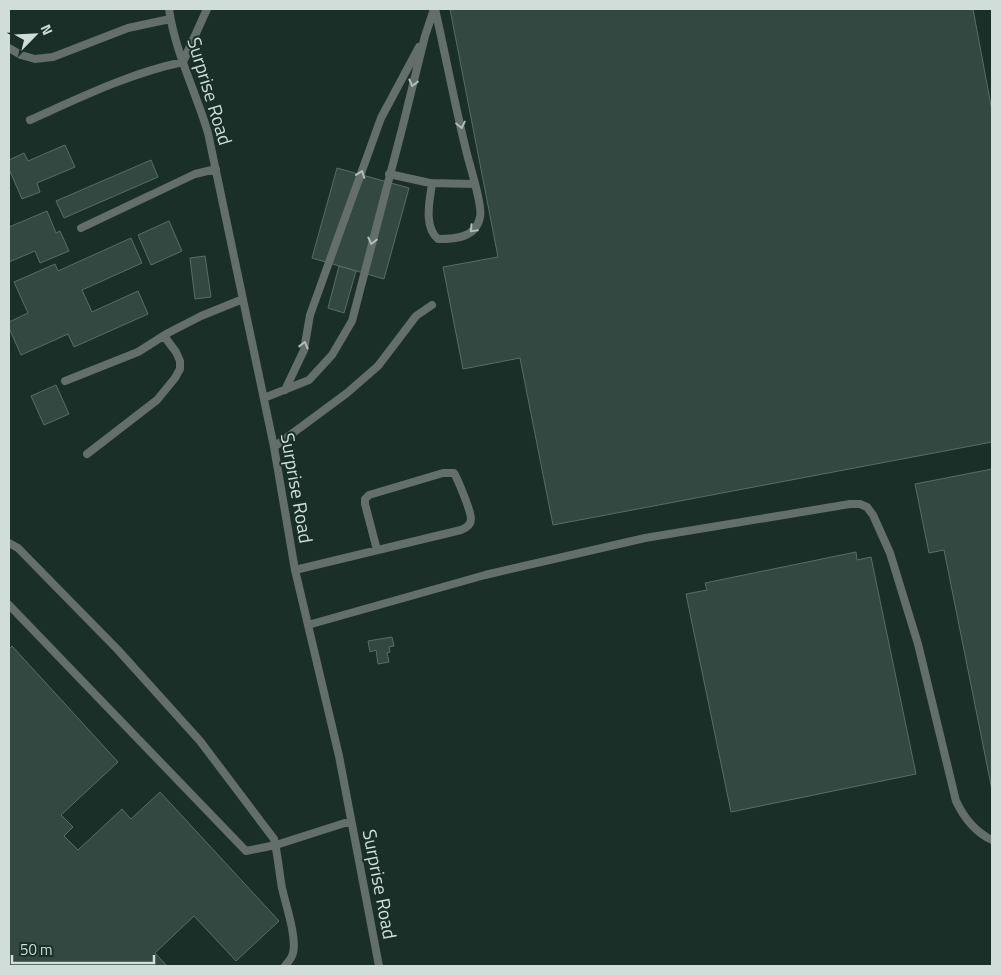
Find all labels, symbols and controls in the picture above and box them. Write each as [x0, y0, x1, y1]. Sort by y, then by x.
north arrow [10, 10, 60, 60]
text: N [36, 21, 59, 38]
street label: Surprise Road [180, 33, 241, 148]
one-way arrow [408, 79, 419, 88]
one-way arrow [455, 120, 465, 129]
one-way arrow [355, 171, 365, 179]
one-way arrow [469, 223, 478, 232]
one-way arrow [368, 236, 378, 244]
one-way arrow [298, 340, 309, 349]
street label: Surprise Road [274, 431, 321, 545]
street label: Surprise Road [356, 826, 405, 941]
scale bar [12, 932, 155, 964]
text: 50 m [20, 938, 53, 961]

